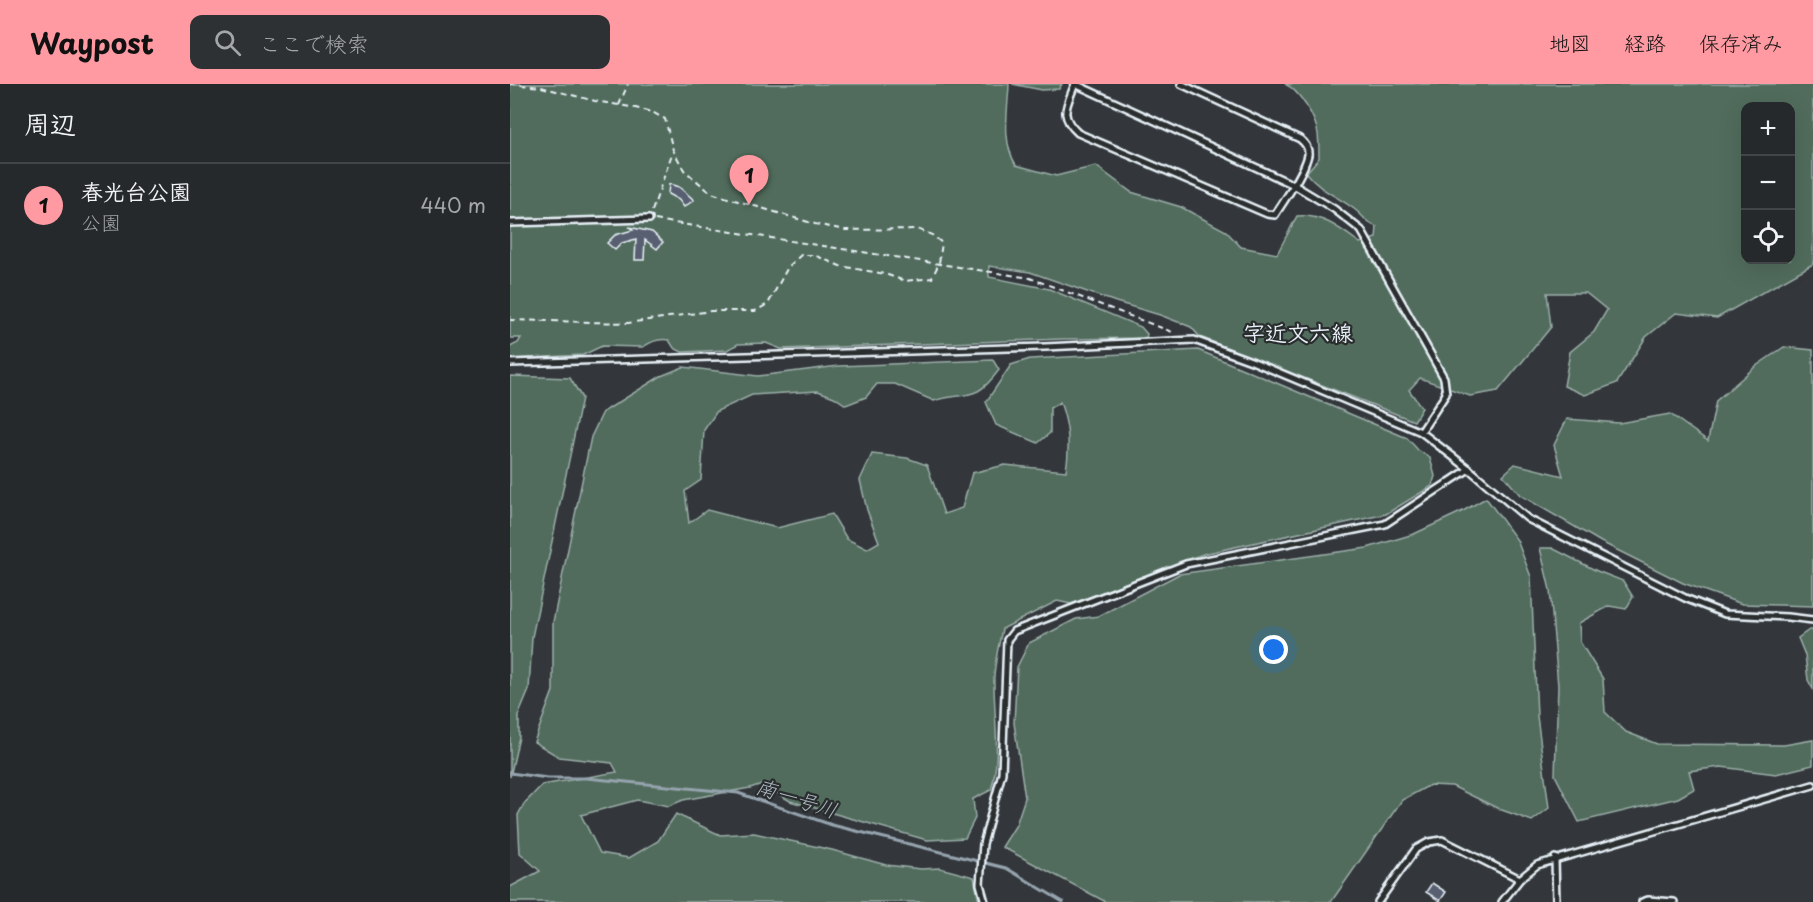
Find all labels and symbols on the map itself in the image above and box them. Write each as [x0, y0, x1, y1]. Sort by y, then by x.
pin: 1 [730, 156, 768, 205]
district label: 字近文六線 [1243, 315, 1353, 348]
your location [1259, 635, 1288, 664]
water label: 南一号川 [752, 769, 842, 825]

